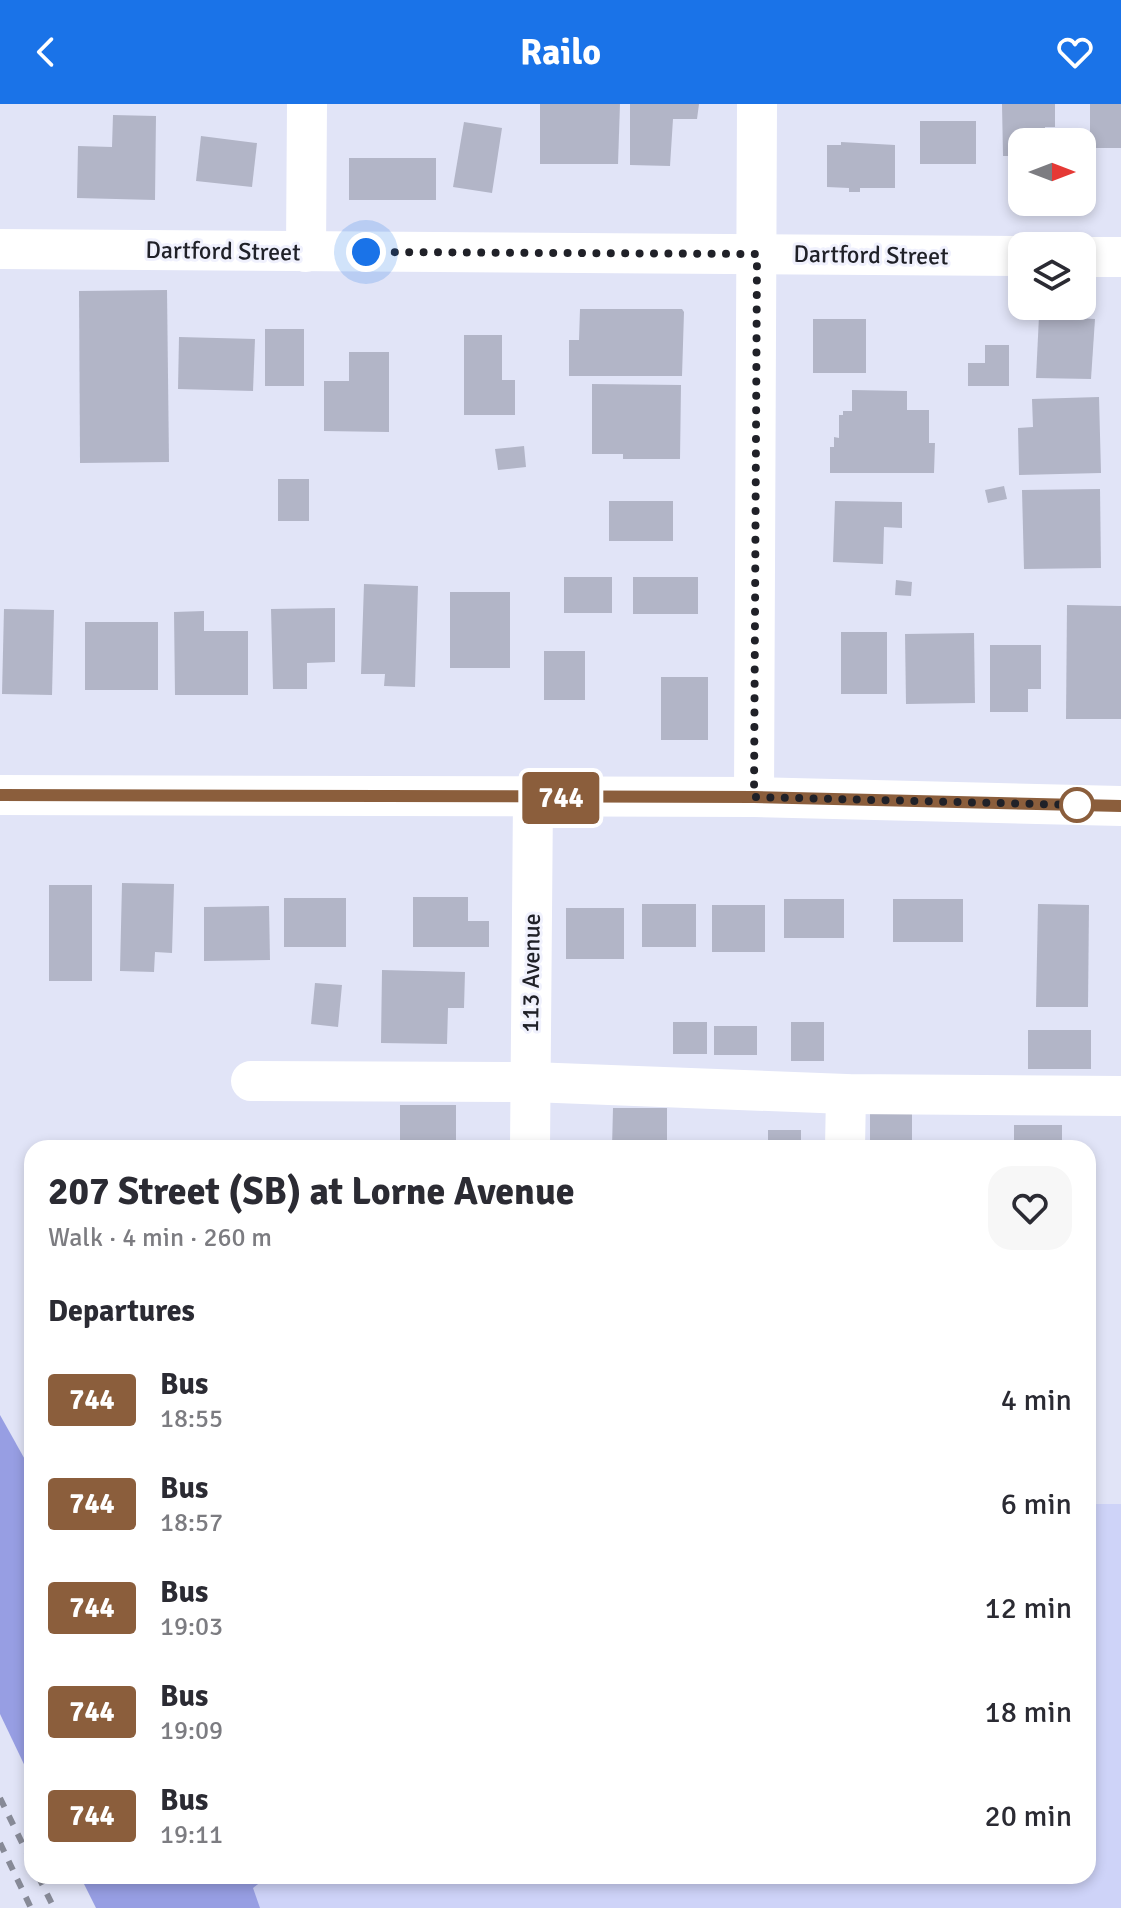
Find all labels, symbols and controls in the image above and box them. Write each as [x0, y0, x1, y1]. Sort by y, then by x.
icon: back [24, 30, 68, 74]
text: Railo [520, 30, 601, 75]
icon: heart [1053, 30, 1097, 74]
north arrow [1008, 128, 1096, 216]
map controls [1008, 128, 1096, 320]
your location [346, 232, 386, 272]
button: layers [1008, 232, 1096, 320]
street label: Dartford Street [145, 235, 301, 267]
street label: Dartford Street [793, 239, 949, 271]
line badge: 744 [515, 772, 607, 824]
text: 744 [538, 781, 584, 815]
unlabelled marker [1060, 788, 1094, 822]
street label: 113 Avenue [515, 913, 547, 1033]
button: heart [988, 1166, 1072, 1250]
text: 207 Street (SB) at Lorne Avenue [48, 1168, 575, 1215]
text: Walk · 4 min · 260 m [48, 1222, 272, 1254]
text: Departures [48, 1293, 195, 1330]
text: Bus [160, 1366, 208, 1403]
text: 4 min [1001, 1382, 1072, 1419]
text: 744 [69, 1383, 115, 1417]
text: 18:55 [160, 1403, 223, 1435]
text: Bus [160, 1470, 208, 1507]
text: 6 min [1001, 1486, 1072, 1523]
text: 744 [69, 1487, 115, 1521]
text: 18:57 [160, 1507, 223, 1539]
text: Bus [160, 1574, 208, 1611]
text: 12 min [985, 1590, 1072, 1627]
text: 744 [69, 1591, 115, 1625]
text: 19:03 [160, 1611, 223, 1643]
text: Bus [160, 1678, 208, 1715]
text: 18 min [985, 1694, 1072, 1731]
text: 744 [69, 1695, 115, 1729]
text: 19:09 [160, 1715, 223, 1747]
text: Bus [160, 1782, 208, 1819]
text: 20 min [985, 1798, 1072, 1835]
text: 744 [69, 1799, 115, 1833]
text: 19:11 [160, 1819, 223, 1851]

